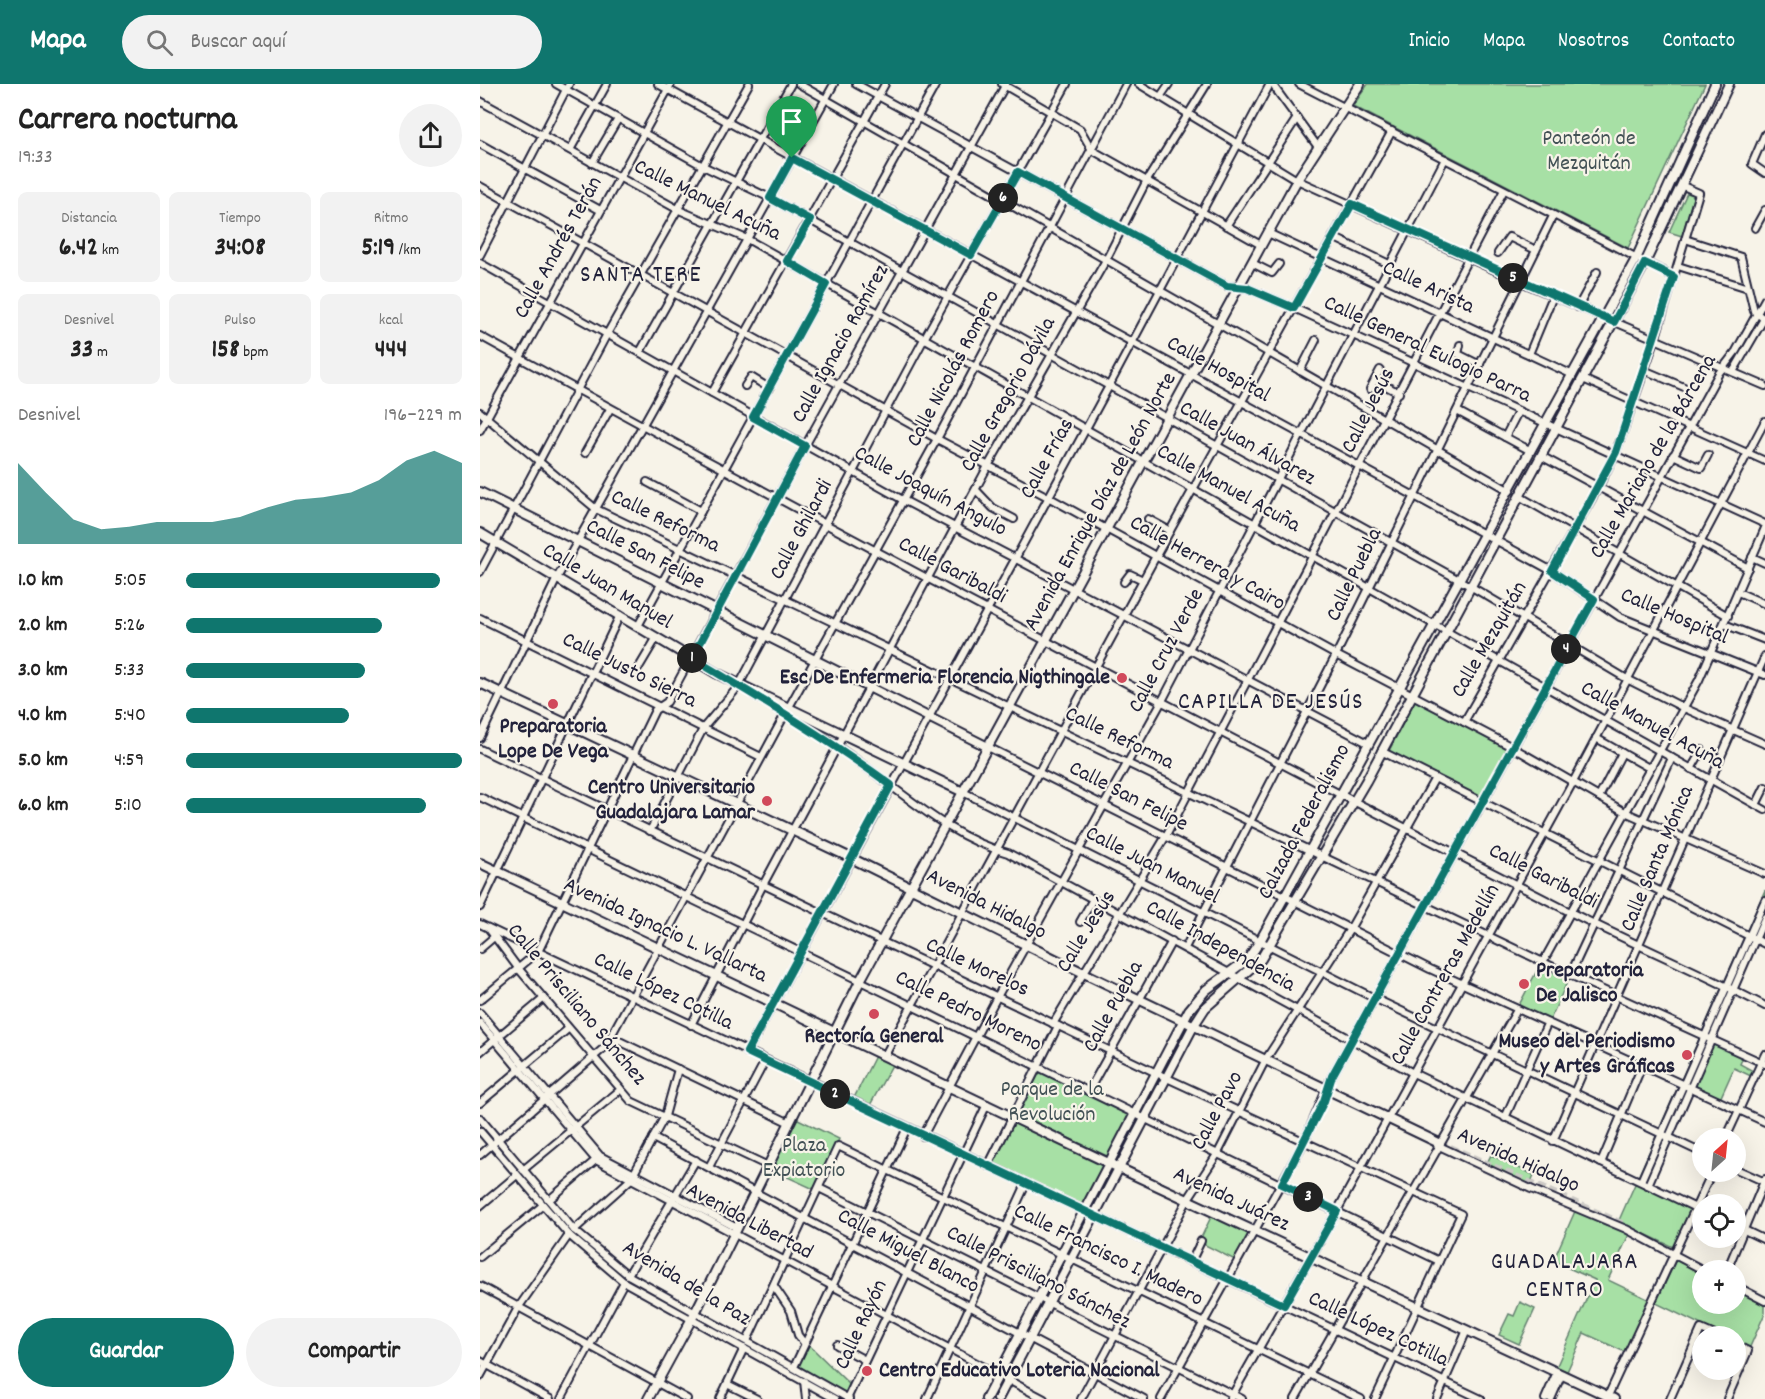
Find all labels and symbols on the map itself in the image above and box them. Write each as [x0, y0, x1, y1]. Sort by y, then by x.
pin [766, 96, 817, 158]
park label: Panteón de Mezquitán [1542, 124, 1636, 180]
street label: Calle Manuel Acuña [628, 152, 786, 250]
street label: Calle Andrés Terán [507, 171, 611, 325]
pin: 6 [988, 183, 1018, 213]
street label: Calle Arista [1377, 253, 1480, 323]
street label: Calle Ignacio Ramírez [784, 258, 898, 429]
district label: SANTA TERE [580, 259, 702, 293]
pin: 5 [1498, 263, 1528, 293]
street label: Calle Nicolás Romero [900, 285, 1008, 453]
street label: Calle General Eulogio Parra [1318, 288, 1536, 412]
street label: Calle Gregorio Dávila [954, 311, 1065, 478]
street label: Calle Hospital [1160, 329, 1276, 411]
street label: Calle Mariano de la Bárcena [1583, 349, 1726, 565]
street label: Calle Jesús [1334, 363, 1404, 459]
street label: Avenida Enrique Díaz de León Norte [1017, 367, 1185, 637]
street label: Calle Juan Álvarez [1173, 394, 1321, 495]
street label: Calle Frías [1013, 413, 1083, 505]
street label: Calle Manuel Acuña [1151, 437, 1306, 542]
street label: Calle Joaquín Angulo [848, 439, 1012, 545]
street label: Calle Ghilardi [763, 474, 841, 586]
street label: Calle Reforma [605, 482, 725, 562]
street label: Calle Herrera y Cairo [1123, 508, 1291, 620]
street label: Calle San Felipe [580, 512, 710, 598]
street label: Calle Puebla [1319, 522, 1391, 627]
street label: Calle Garibaldi [892, 529, 1012, 613]
street label: Calle Juan Manuel [536, 536, 678, 638]
street label: Calle Mezquitán [1444, 576, 1536, 704]
street label: Calle Hospital [1615, 580, 1733, 654]
street label: Calle Cruz Verde [1121, 583, 1213, 719]
street label: Calle Justo Sierra [557, 625, 702, 717]
pin: 4 [1551, 634, 1581, 664]
pin: 1 [677, 643, 707, 673]
place label: Esc De Enfermeria Florencia Nigthingale [780, 663, 1110, 694]
marker: Esc De Enfermeria Florencia Nigthingale [1115, 671, 1129, 685]
street label: Calle Manuel Acuña [1575, 674, 1730, 779]
district label: CAPILLA DE JESÚS [1178, 686, 1364, 720]
marker: Preparatoria Lope De Vega [546, 697, 560, 711]
street label: Calle Reforma [1059, 699, 1179, 779]
place label: Preparatoria Lope De Vega [498, 712, 609, 768]
street label: Calzada Federalismo [1251, 739, 1359, 905]
street label: Calle San Felipe [1063, 754, 1193, 840]
place label: Centro Universitario Guadalajara Lamar [588, 773, 756, 829]
street label: Calle Santa Mónica [1613, 780, 1703, 937]
marker: Centro Universitario Guadalajara Lamar [760, 794, 774, 808]
street label: Calle Juan Manuel [1079, 819, 1225, 913]
street label: Calle Garibaldi [1483, 836, 1603, 918]
street label: Avenida Hidalgo [920, 861, 1052, 949]
street label: Avenida Ignacio L. Vallarta [558, 870, 772, 992]
street label: Calle Contreras Medellín [1383, 879, 1509, 1071]
street label: Calle Jesús [1049, 885, 1125, 979]
street label: Calle Independencia [1140, 893, 1301, 1001]
street label: Calle Prisciliano Sánchez [499, 917, 654, 1093]
street label: Calle Morelos [920, 930, 1034, 1006]
street label: Calle López Cotilla [588, 945, 739, 1040]
street label: Calle Puebla [1076, 955, 1152, 1059]
place label: Preparatoria De Jalisco [1536, 956, 1644, 1012]
street label: Calle Pedro Moreno [889, 963, 1047, 1061]
marker: Preparatoria De Jalisco [1517, 977, 1531, 991]
marker: Rectoría General [867, 1007, 881, 1021]
place label: Rectoría General [804, 1022, 944, 1053]
place label: Museo del Periodismo y Artes Gráficas [1498, 1027, 1675, 1083]
marker: Museo del Periodismo y Artes Gráficas [1680, 1048, 1694, 1062]
street label: Calle Pavo [1184, 1066, 1252, 1156]
park label: Parque de la Revolución [1000, 1075, 1104, 1131]
pin: 2 [820, 1079, 850, 1109]
street label: Avenida Hidalgo [1452, 1120, 1584, 1202]
north arrow [1692, 1128, 1746, 1182]
park label: Plaza Expiatorio [763, 1131, 845, 1187]
street label: Avenida Juárez [1168, 1159, 1295, 1241]
street label: Avenida Libertad [680, 1175, 818, 1269]
pin: 3 [1293, 1182, 1323, 1212]
street label: Calle Francisco I. Madero [1008, 1197, 1208, 1315]
street label: Calle Miguel Blanco [831, 1201, 985, 1303]
street label: Calle Prisciliano Sánchez [940, 1218, 1136, 1338]
street label: Avenida de la Paz [616, 1233, 757, 1335]
district label: GUADALAJARA CENTRO [1491, 1246, 1639, 1308]
street label: Calle Rayón [828, 1275, 896, 1375]
street label: Calle López Cotilla [1303, 1284, 1454, 1376]
place label: Centro Educativo Loteria Nacional [879, 1356, 1160, 1387]
marker: Centro Educativo Loteria Nacional [860, 1364, 874, 1378]

